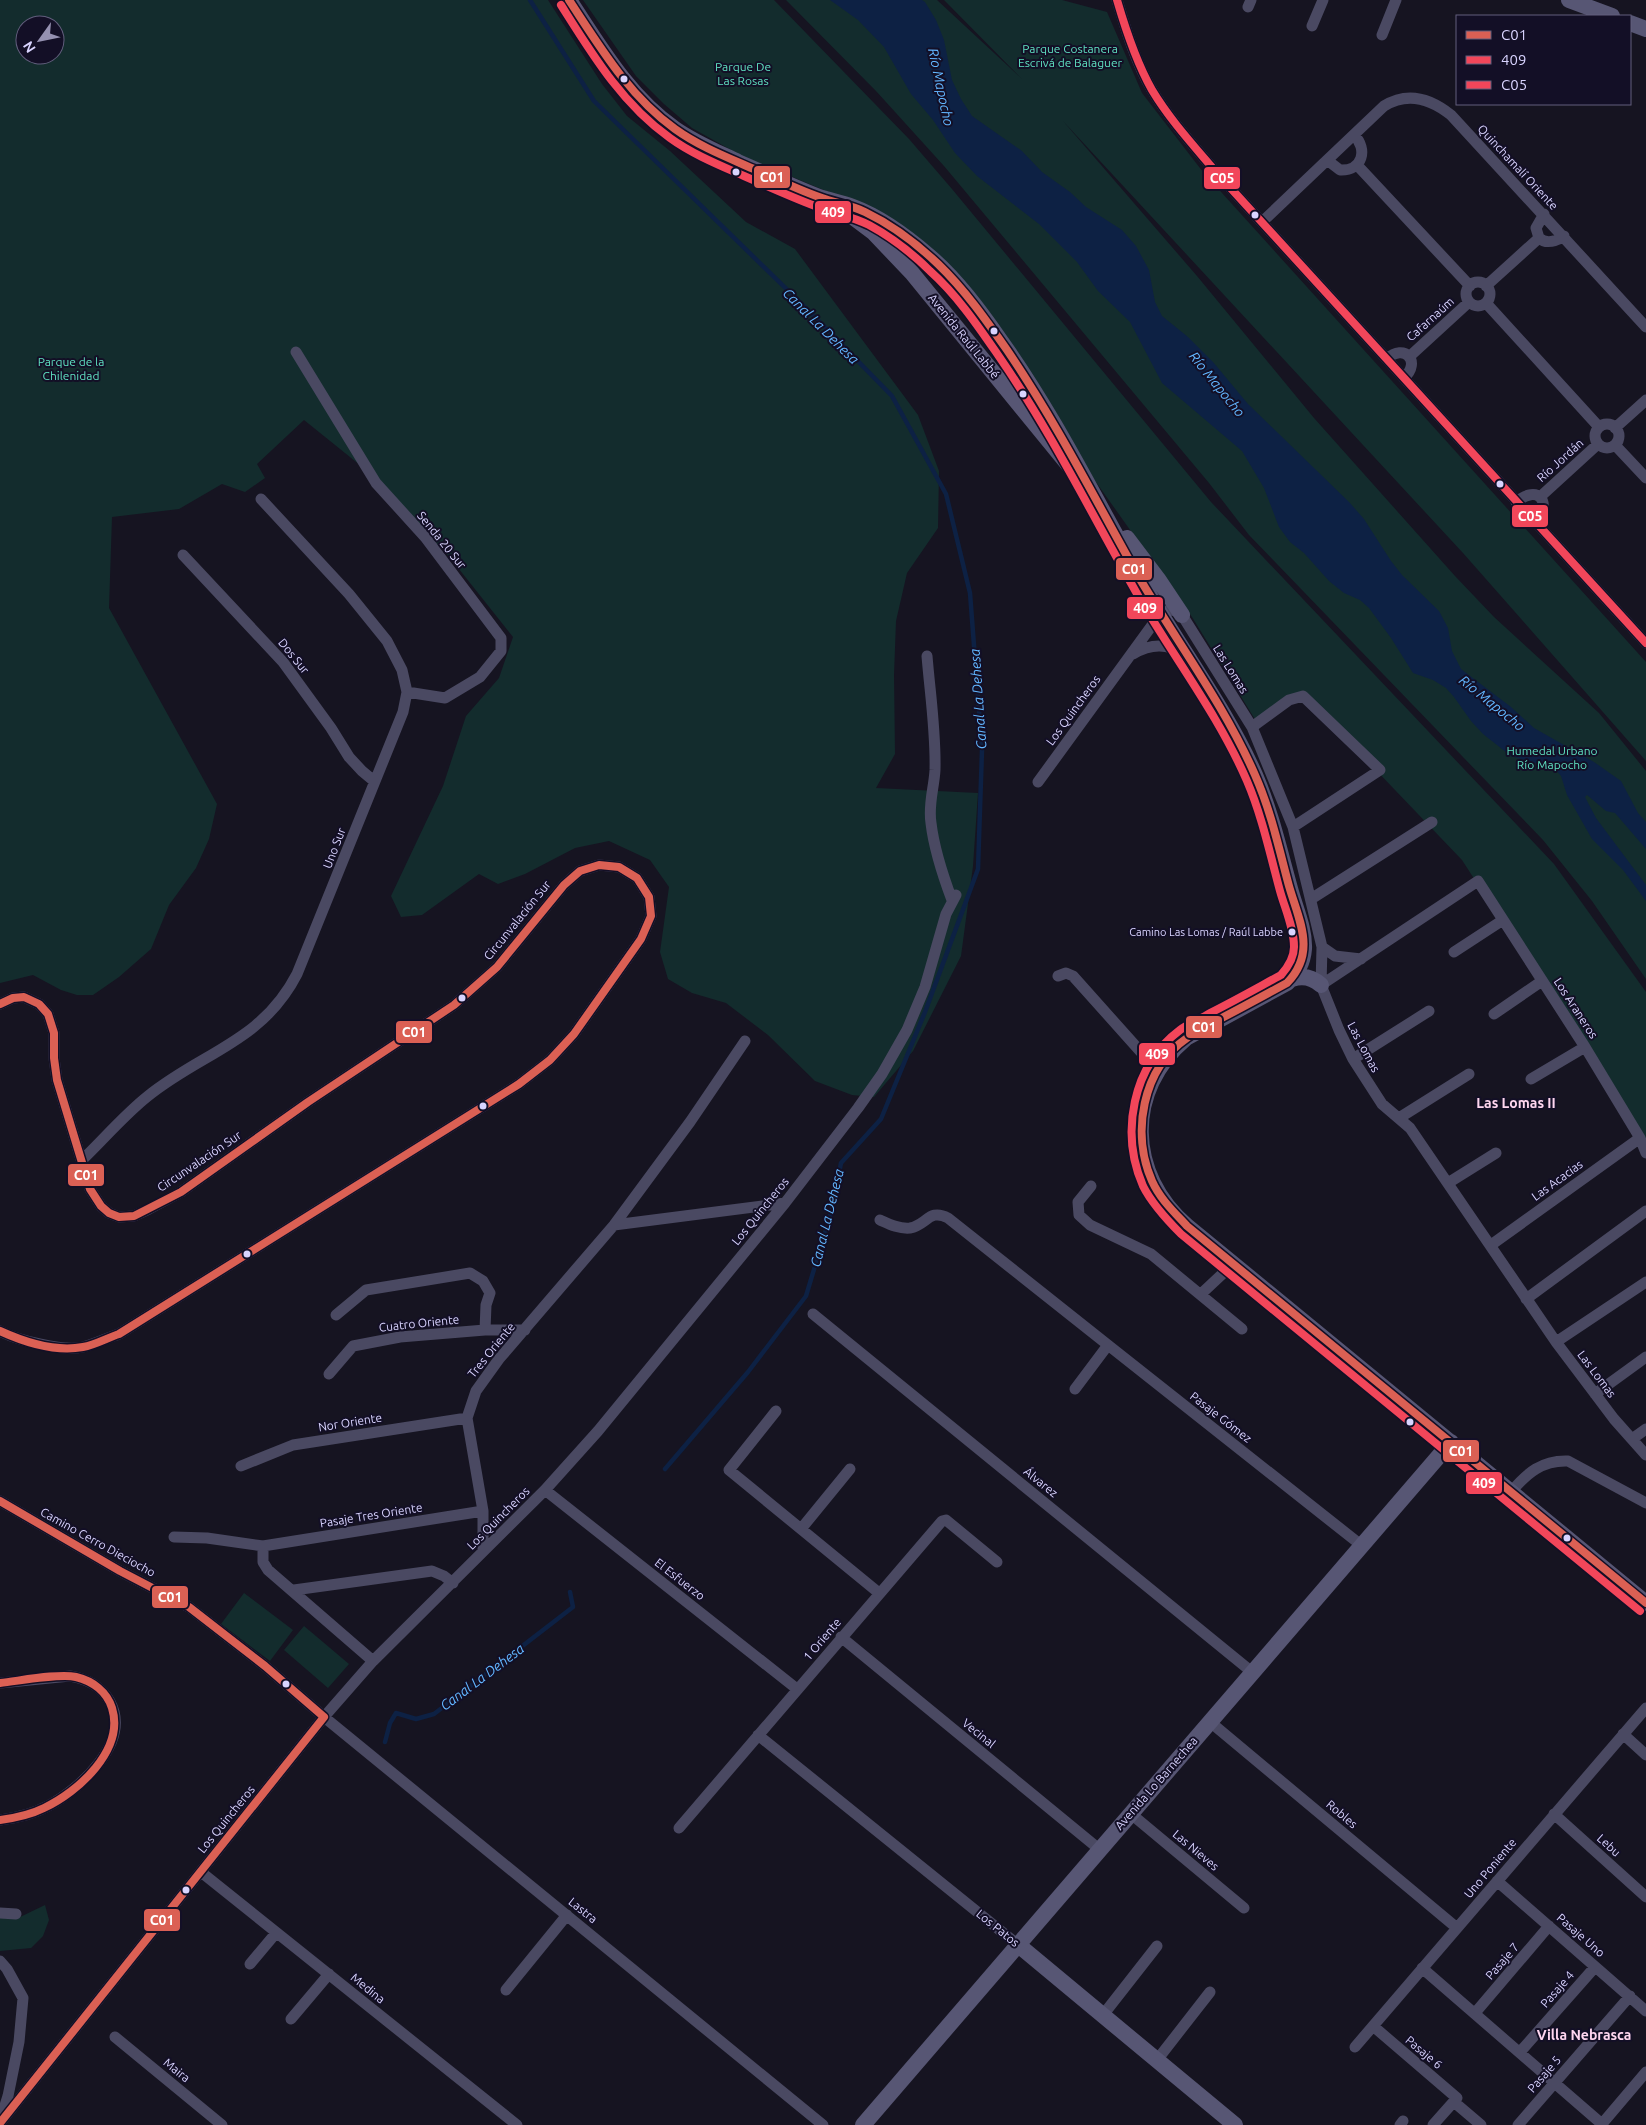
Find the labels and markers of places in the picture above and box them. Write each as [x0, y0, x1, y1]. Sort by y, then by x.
unlabelled marker [619, 74, 629, 84]
unlabelled marker [731, 167, 741, 177]
unlabelled marker [1250, 210, 1260, 220]
unlabelled marker [989, 326, 999, 336]
unlabelled marker [1018, 389, 1028, 399]
unlabelled marker [1495, 479, 1505, 489]
place label: Camino Las Lomas / Raúl Labbe [1129, 926, 1283, 938]
marker: Camino Las Lomas / Raúl Labbe [1287, 927, 1297, 937]
unlabelled marker [457, 993, 467, 1003]
unlabelled marker [478, 1101, 488, 1111]
unlabelled marker [242, 1249, 252, 1259]
unlabelled marker [1405, 1417, 1415, 1427]
unlabelled marker [1562, 1533, 1572, 1543]
unlabelled marker [281, 1679, 291, 1689]
unlabelled marker [181, 1885, 191, 1895]

